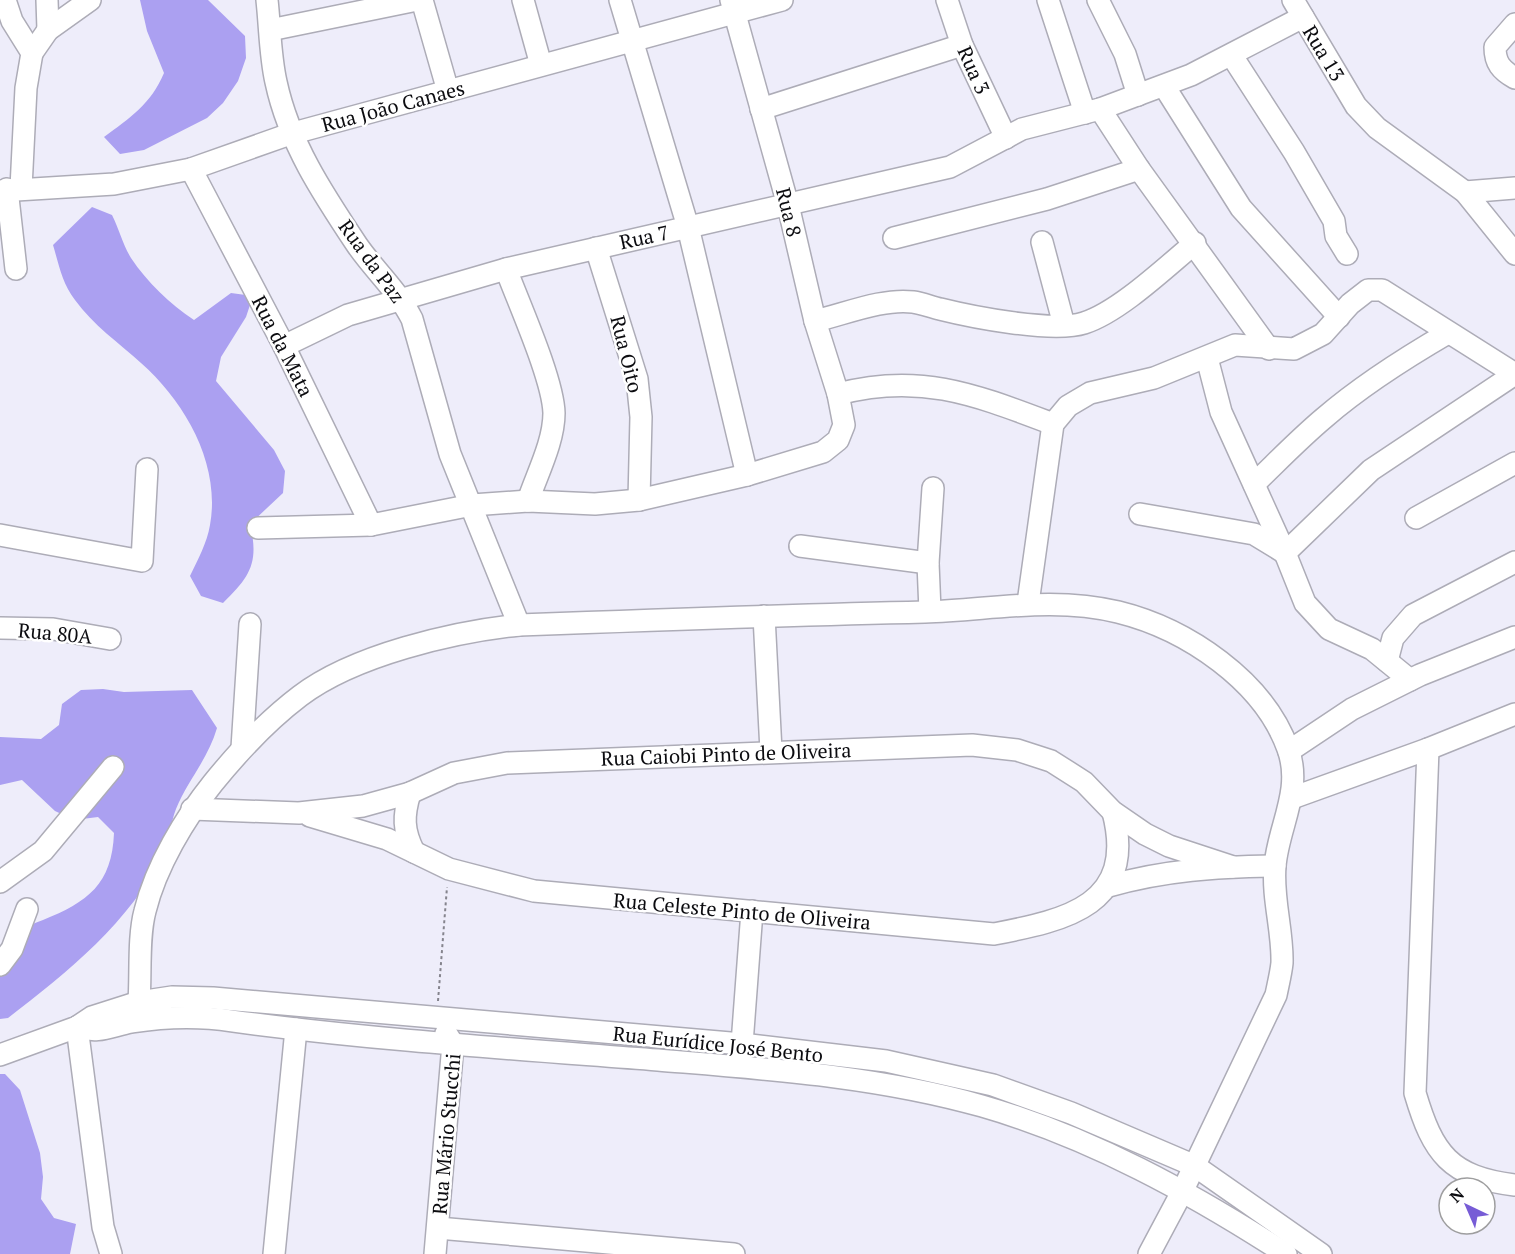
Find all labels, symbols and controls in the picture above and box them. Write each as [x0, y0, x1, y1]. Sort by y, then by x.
street label: Rua 13 [1297, 20, 1351, 86]
street label: Rua 3 [952, 42, 996, 98]
street label: Rua João Canaes [319, 74, 467, 138]
street label: Rua 8 [770, 185, 808, 239]
street label: Rua da Paz [333, 214, 411, 308]
street label: Rua 7 [617, 219, 671, 255]
street label: Rua da Mata [246, 291, 320, 401]
street label: Rua Oito [604, 313, 650, 395]
street label: Rua 80A [17, 616, 93, 650]
street label: Rua Caiobi Pinto de Oliveira [600, 736, 852, 772]
street label: Rua Celeste Pinto de Oliveira [612, 886, 872, 936]
street label: Rua Eurídice José Bento [612, 1020, 824, 1068]
street label: Rua Mário Stucchi [425, 1052, 467, 1216]
north arrow [1437, 1176, 1497, 1236]
text: N [1445, 1183, 1469, 1207]

